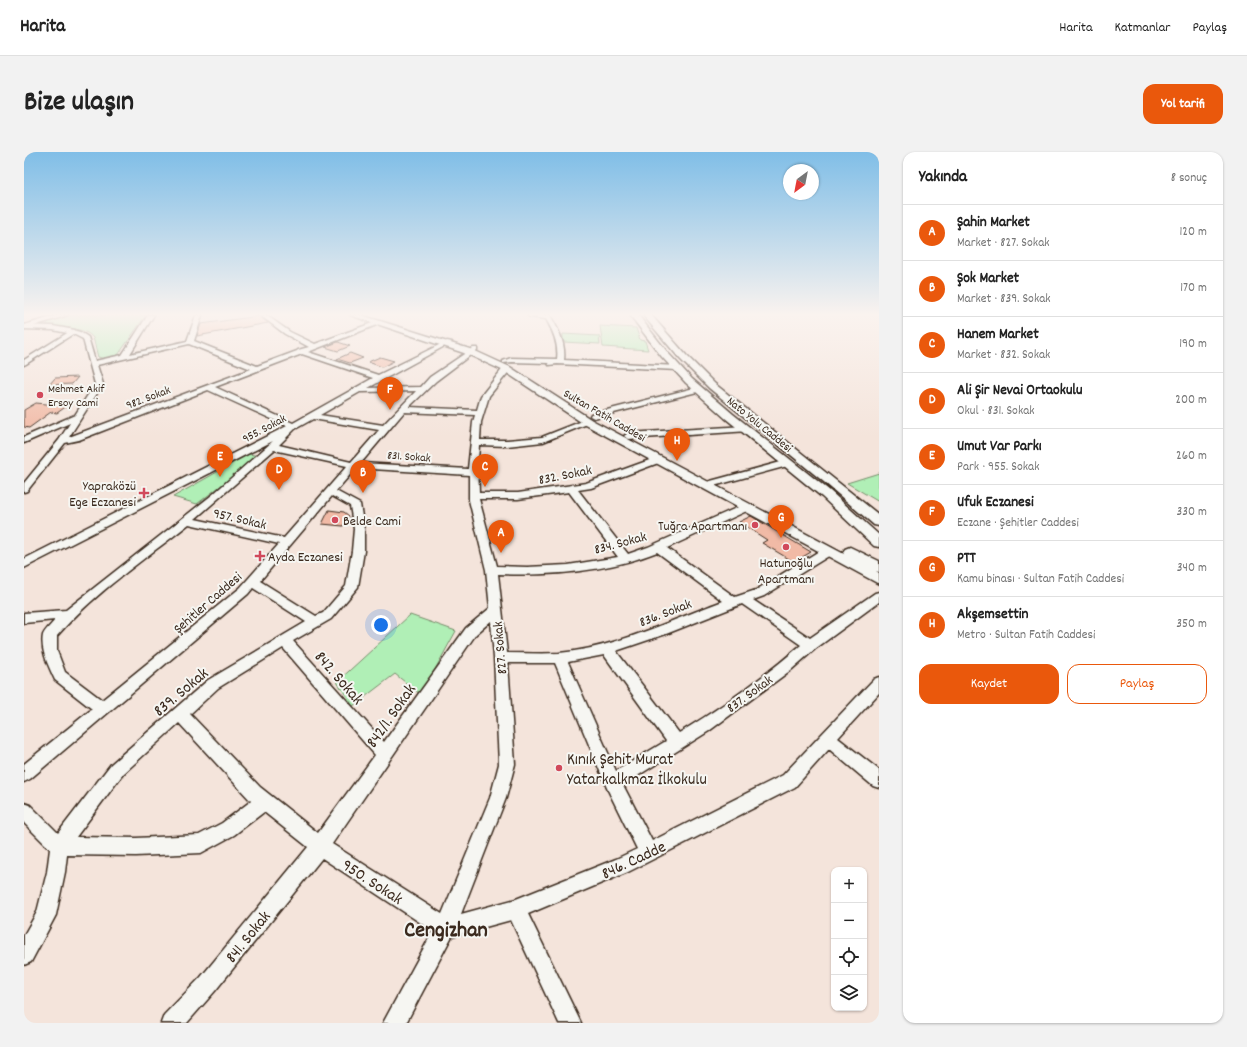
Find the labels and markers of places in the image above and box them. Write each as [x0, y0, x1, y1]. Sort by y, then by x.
pin: F [377, 377, 403, 410]
place label: Mehmet Akif Ersoy Cami [48, 381, 105, 412]
marker: Mehmet Akif Ersoy Cami [35, 390, 45, 400]
pin: H [664, 428, 690, 461]
pin: E [207, 444, 233, 477]
pin: C [472, 454, 498, 487]
pin: D [266, 457, 292, 490]
pin: B [350, 460, 376, 493]
place label: Yapraközü Ege Eczanesi [69, 477, 136, 513]
marker: Yapraközü Ege Eczanesi [139, 488, 149, 498]
pin: G [768, 505, 794, 538]
place label: Belde Cami [343, 512, 401, 532]
marker: Belde Cami [330, 515, 340, 525]
place label: Tuğra Apartmanı [658, 517, 747, 537]
pin: A [488, 520, 514, 553]
marker: Tuğra Apartmanı [750, 520, 760, 530]
marker: Hatunoğlu Apartmanı [781, 542, 791, 552]
place label: Ayda Eczanesi [268, 548, 343, 568]
marker: Ayda Eczanesi [255, 551, 265, 561]
place label: Hatunoğlu Apartmanı [758, 554, 814, 590]
place label: Kınık Şehit Murat Yatarkalkmaz İlkokulu [567, 749, 707, 793]
marker: Kınık Şehit Murat Yatarkalkmaz İlkokulu [554, 763, 564, 773]

